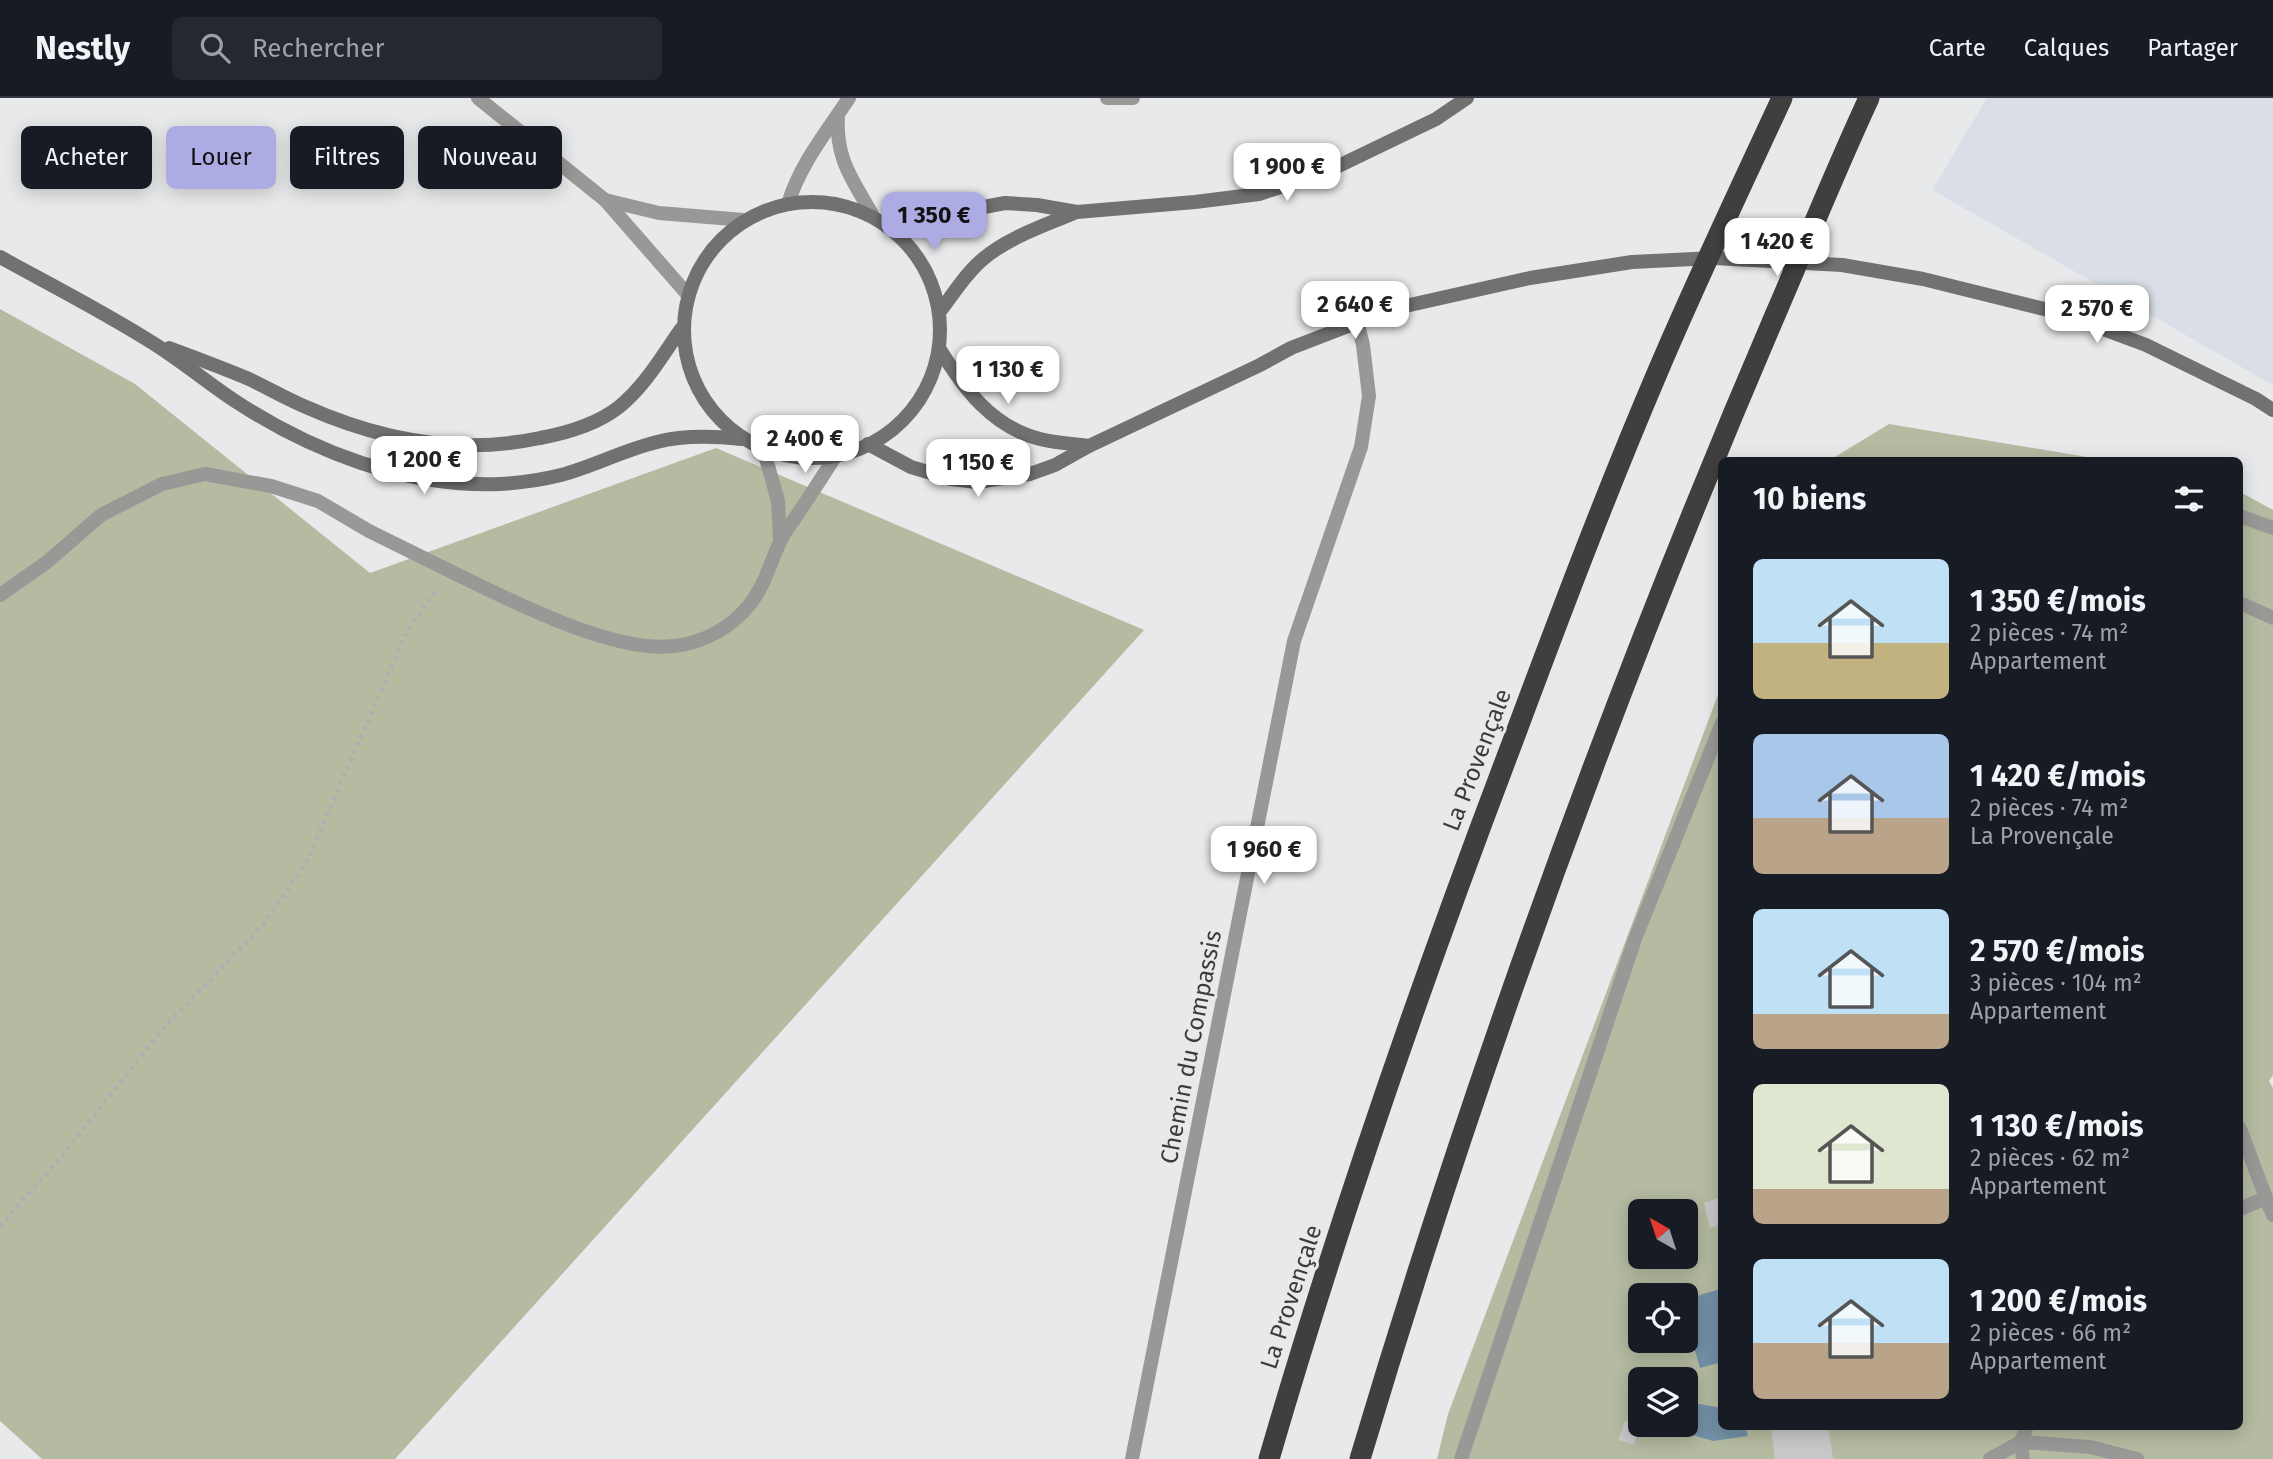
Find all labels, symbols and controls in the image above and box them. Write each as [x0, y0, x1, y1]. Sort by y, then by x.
search box [172, 17, 662, 80]
text: Nestly [35, 28, 130, 68]
icon: search [196, 29, 234, 67]
text: Rechercher [252, 33, 385, 64]
text: Carte [1929, 34, 1986, 62]
text: Calques [2024, 34, 2109, 62]
text: Partager [2147, 34, 2238, 62]
chip: Acheter [21, 126, 152, 189]
chip: Louer [166, 126, 276, 189]
chip: Filtres [290, 126, 404, 189]
chip: Nouveau [418, 126, 562, 189]
pin: 1 900 € [1222, 144, 1352, 203]
text: 1 900 € [1250, 152, 1324, 180]
pin: 1 350 € [869, 192, 999, 252]
text: 1 350 € [898, 201, 970, 229]
pin: 1 420 € [1712, 218, 1842, 278]
text: 1 420 € [1740, 227, 1814, 255]
pin: 2 640 € [1290, 282, 1420, 341]
pin: 2 570 € [2032, 286, 2162, 345]
text: 2 640 € [1317, 290, 1393, 318]
text: 2 570 € [2061, 294, 2133, 322]
pin: 1 130 € [943, 346, 1073, 406]
text: 1 130 € [972, 355, 1044, 383]
pin: 2 400 € [740, 416, 870, 475]
text: 2 400 € [767, 424, 843, 452]
pin: 1 200 € [359, 436, 489, 496]
pin: 1 150 € [913, 440, 1043, 499]
text: 1 200 € [387, 445, 461, 473]
text: 1 150 € [942, 448, 1014, 476]
icon: filters [2170, 480, 2208, 518]
text: 10 biens [1753, 481, 1866, 517]
text: 1 350 €/mois [1970, 583, 2146, 619]
icon: home [1809, 587, 1893, 671]
text: 2 pièces · 74 m² [1970, 619, 2128, 647]
text: Appartement [1970, 647, 2106, 675]
street label: La Provençale [1437, 685, 1517, 835]
text: 1 420 €/mois [1970, 758, 2146, 794]
icon: home [1809, 762, 1893, 846]
text: 2 pièces · 74 m² [1970, 794, 2128, 822]
text: La Provençale [1970, 822, 2114, 850]
pin: 1 960 € [1199, 826, 1329, 886]
text: 1 960 € [1227, 835, 1301, 863]
street label: Chemin du Compassis [1155, 928, 1227, 1166]
text: 2 570 €/mois [1970, 933, 2144, 969]
icon: home [1809, 937, 1893, 1021]
text: 3 pièces · 104 m² [1970, 969, 2142, 997]
text: Appartement [1970, 997, 2106, 1025]
text: 1 130 €/mois [1970, 1108, 2143, 1144]
icon: home [1809, 1112, 1893, 1196]
text: 2 pièces · 62 m² [1970, 1144, 2130, 1172]
text: Appartement [1970, 1172, 2106, 1200]
north arrow [1628, 1199, 1698, 1269]
map controls [1628, 1199, 1698, 1437]
street label: La Provençale [1255, 1221, 1327, 1373]
button: locate [1628, 1283, 1698, 1353]
text: 1 200 €/mois [1970, 1283, 2147, 1319]
icon: home [1809, 1287, 1893, 1371]
text: 2 pièces · 66 m² [1970, 1319, 2131, 1347]
text: Appartement [1970, 1347, 2106, 1375]
button: layers [1628, 1367, 1698, 1437]

